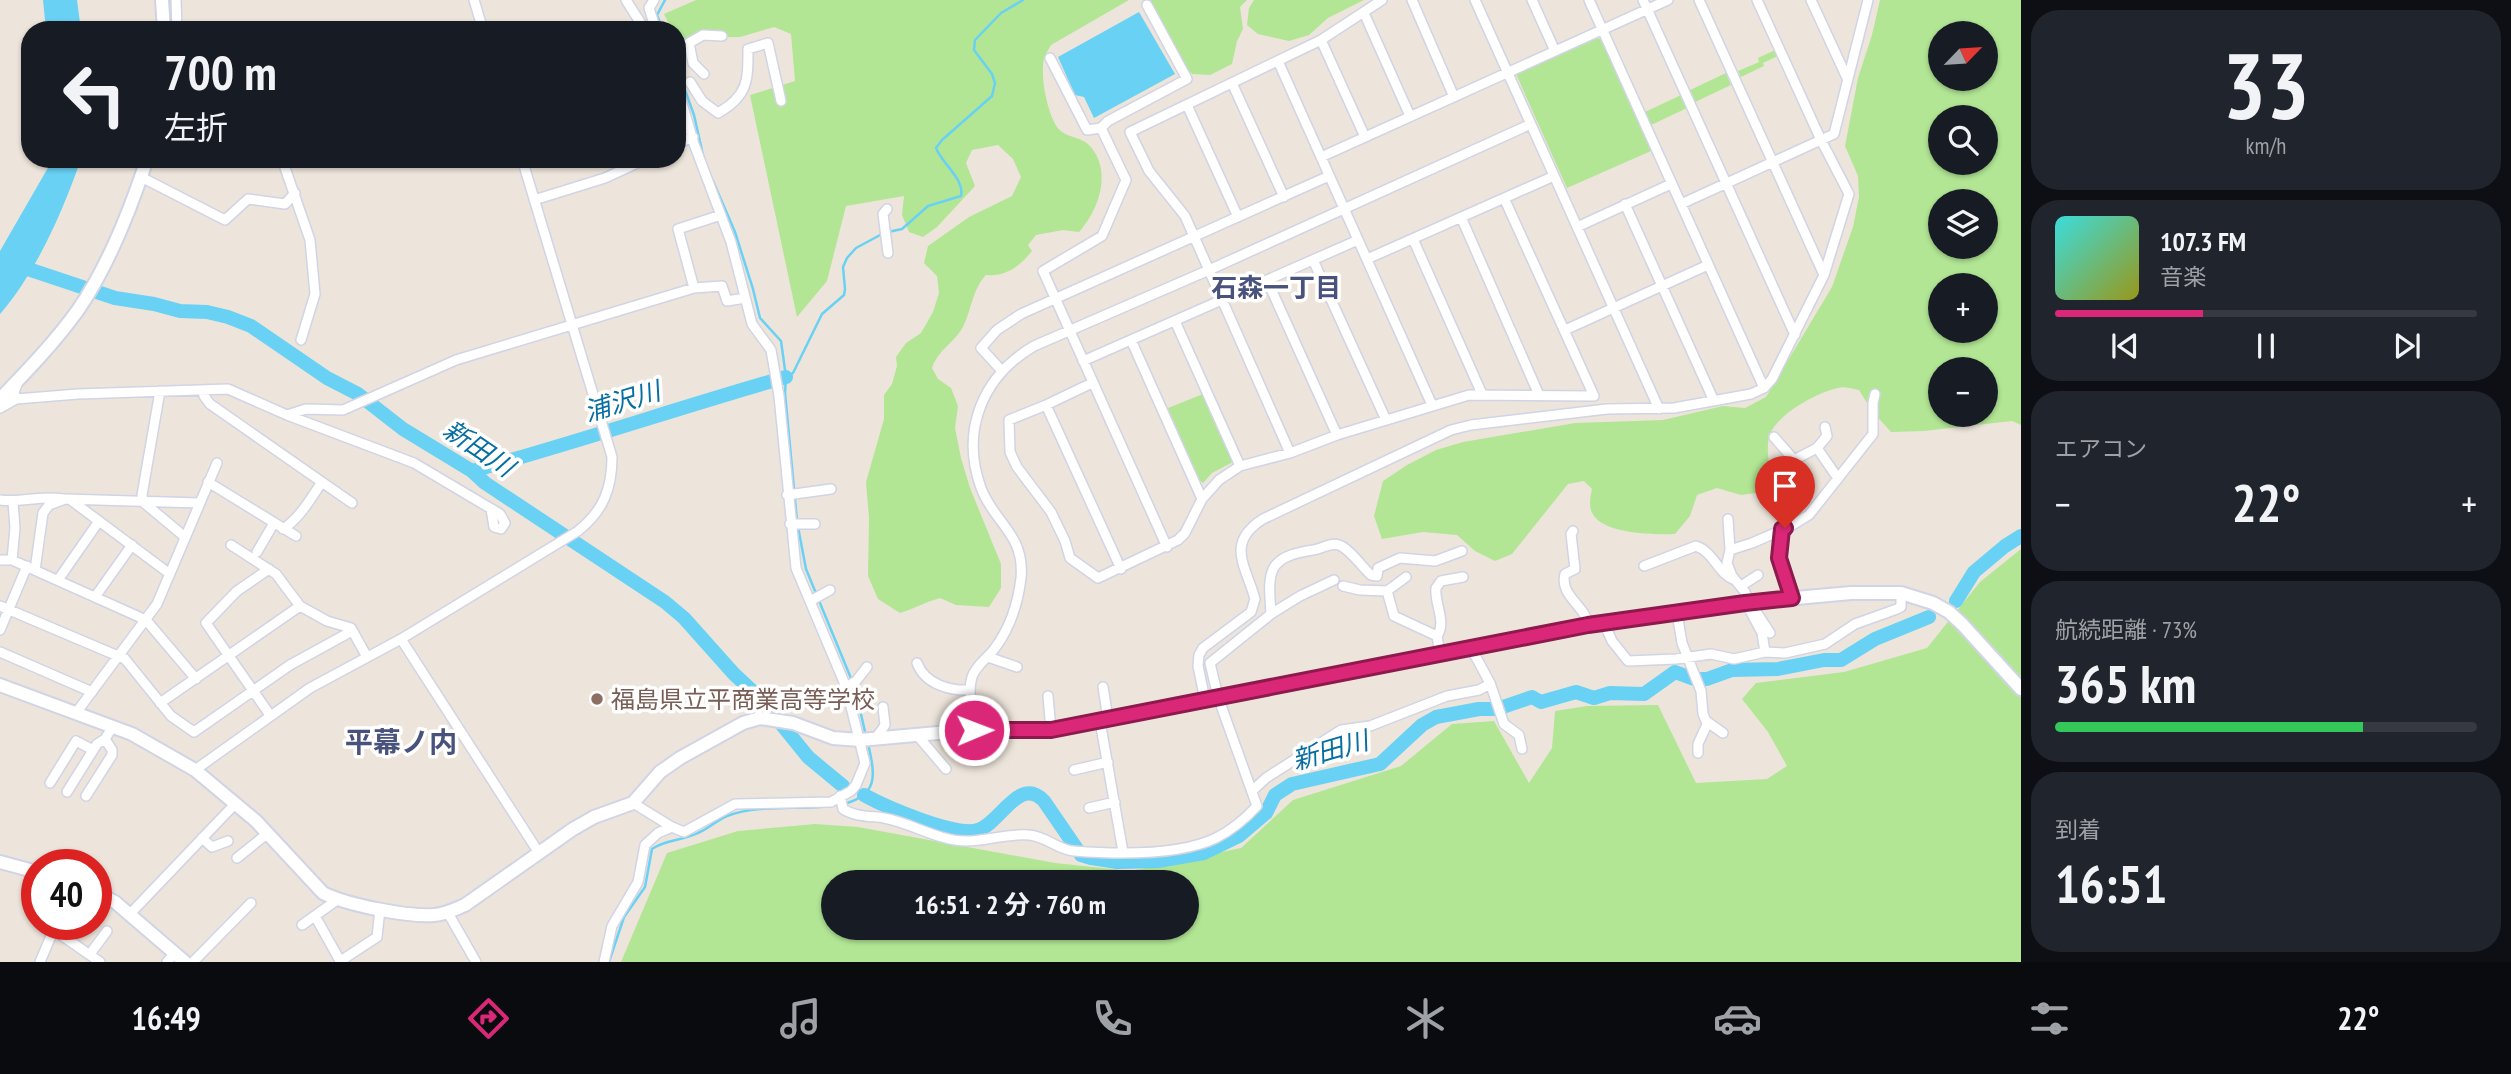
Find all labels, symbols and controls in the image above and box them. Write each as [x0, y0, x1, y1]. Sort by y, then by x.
north arrow [1928, 21, 1998, 91]
map controls [1928, 21, 1998, 427]
text: 33 [2223, 26, 2310, 144]
text: 700 m [164, 40, 277, 104]
icon: left [49, 49, 140, 140]
button: search [1928, 105, 1998, 175]
text: 左折 [164, 106, 228, 148]
text: km/h [2246, 131, 2286, 160]
button: layers [1928, 189, 1998, 259]
text: 107.3 FM [2160, 225, 2246, 258]
text: 音楽 [2160, 262, 2206, 291]
district label: 石森一丁目 [1211, 271, 1341, 304]
button: + [1928, 273, 1998, 343]
icon: previous [2106, 327, 2144, 365]
icon: pause [2247, 327, 2285, 365]
icon: next [2388, 327, 2426, 365]
button: − [1928, 357, 1998, 427]
water label: 浦沢川 [580, 373, 667, 428]
water label: 新田川 [437, 413, 523, 485]
text: エアコン [2055, 434, 2147, 463]
pin [1755, 456, 1815, 528]
icon: arrive [1766, 467, 1804, 505]
text: 22° [2232, 469, 2300, 536]
text: − [2055, 479, 2071, 528]
text: + [2461, 479, 2477, 528]
text: 航続距離 · 73% [2055, 615, 2197, 644]
text: 365 km [2055, 650, 2196, 717]
place label: 福島県立平商業高等学校 [611, 684, 875, 715]
marker: 福島県立平商業高等学校 [589, 691, 605, 707]
position arrow [937, 693, 1011, 767]
district label: 平幕ノ内 [345, 723, 457, 760]
water label: 新田川 [1288, 723, 1375, 777]
text: 到着 [2055, 815, 2101, 844]
speed limit sign: 40 [21, 849, 112, 940]
text: 16:51 [2055, 850, 2167, 917]
text: 16:51 · 2 分 · 760 m [914, 888, 1106, 921]
icon: directions [464, 994, 513, 1043]
icon: music [776, 994, 825, 1043]
icon: phone [1088, 994, 1137, 1043]
icon: climate [1401, 994, 1450, 1043]
icon: car [1713, 994, 1762, 1043]
icon: filters [2025, 994, 2074, 1043]
text: 16:49 [132, 997, 201, 1039]
text: 22° [2337, 997, 2379, 1039]

